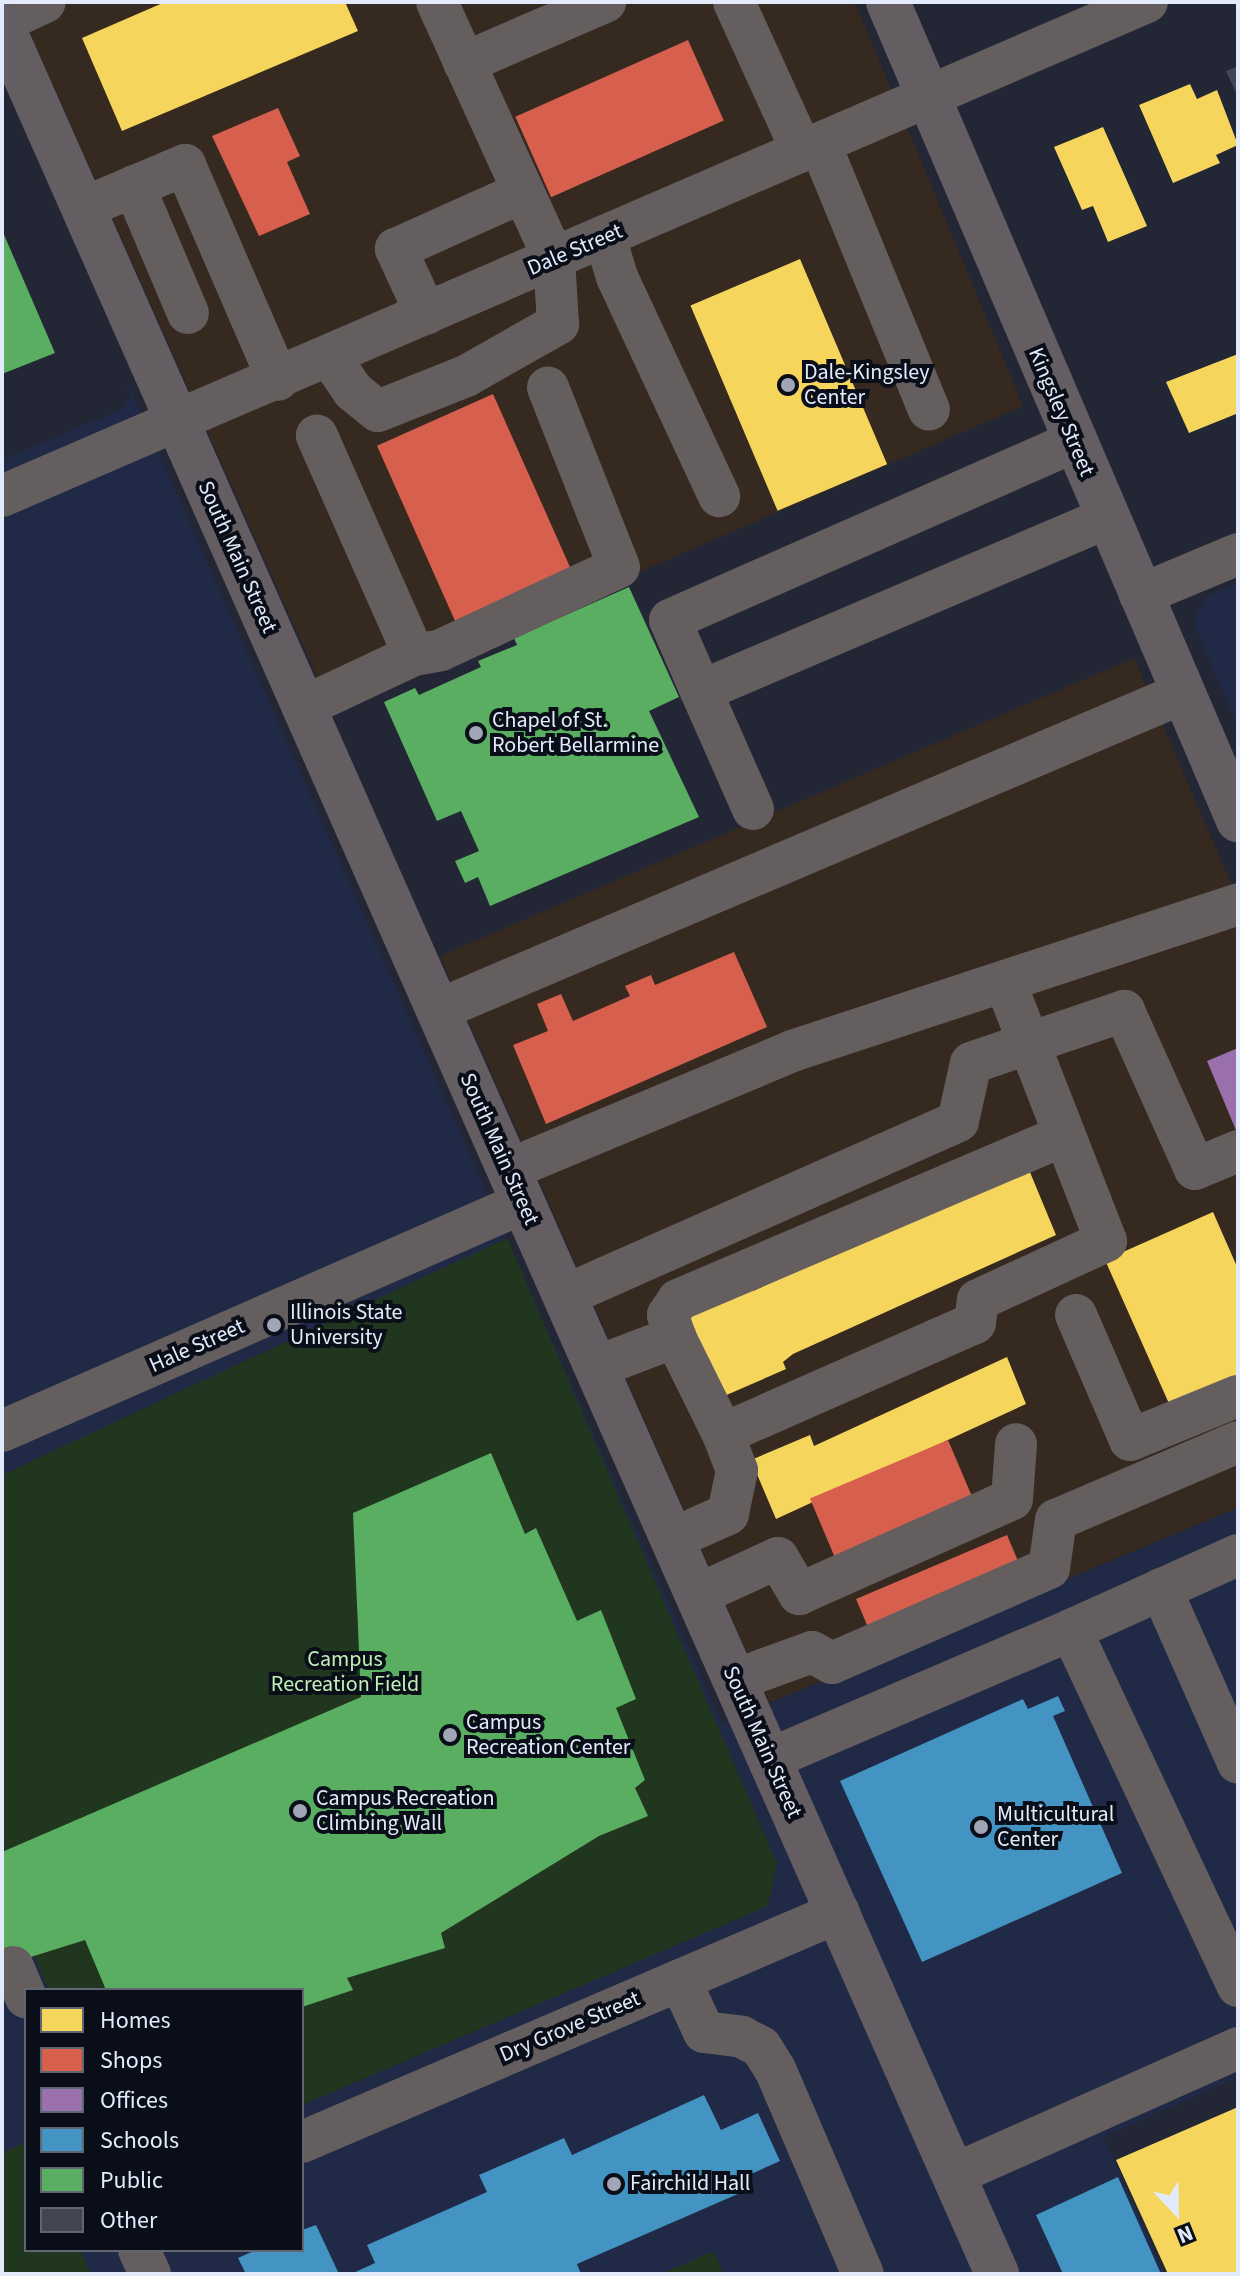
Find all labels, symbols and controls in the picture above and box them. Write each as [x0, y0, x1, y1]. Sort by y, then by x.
street label: Dale Street [524, 218, 626, 282]
street label: Kingsley Street [1022, 344, 1100, 480]
place label: Dale-Kingsley Center [804, 359, 930, 410]
marker: Dale-Kingsley Center [779, 376, 797, 394]
street label: South Main Street [192, 477, 282, 637]
place label: Chapel of St. Robert Bellarmine [492, 707, 659, 758]
marker: Chapel of St. Robert Bellarmine [467, 724, 485, 742]
street label: South Main Street [454, 1069, 544, 1229]
place label: Illinois State University [290, 1299, 402, 1350]
street label: Hale Street [145, 1313, 249, 1379]
marker: Illinois State University [265, 1316, 283, 1334]
park label: Campus Recreation Field [271, 1646, 419, 1698]
street label: South Main Street [717, 1662, 807, 1822]
place label: Campus Recreation Center [466, 1709, 630, 1760]
marker: Campus Recreation Center [441, 1726, 459, 1744]
place label: Campus Recreation Climbing Wall [316, 1785, 495, 1836]
place label: Multicultural Center [997, 1801, 1114, 1852]
marker: Campus Recreation Climbing Wall [291, 1802, 309, 1820]
marker: Multicultural Center [972, 1818, 990, 1836]
street label: Dry Grove Street [496, 1986, 644, 2068]
legend [24, 1988, 304, 2252]
text: Homes [100, 2003, 171, 2038]
text: Shops [100, 2043, 162, 2078]
text: Offices [100, 2083, 168, 2118]
text: Schools [100, 2123, 179, 2158]
text: Public [100, 2163, 163, 2198]
place label: Fairchild Hall [630, 2171, 750, 2197]
north arrow [1136, 2172, 1216, 2252]
marker: Fairchild Hall [605, 2175, 623, 2193]
text: Other [100, 2203, 157, 2238]
text: N [1172, 2217, 1198, 2252]

